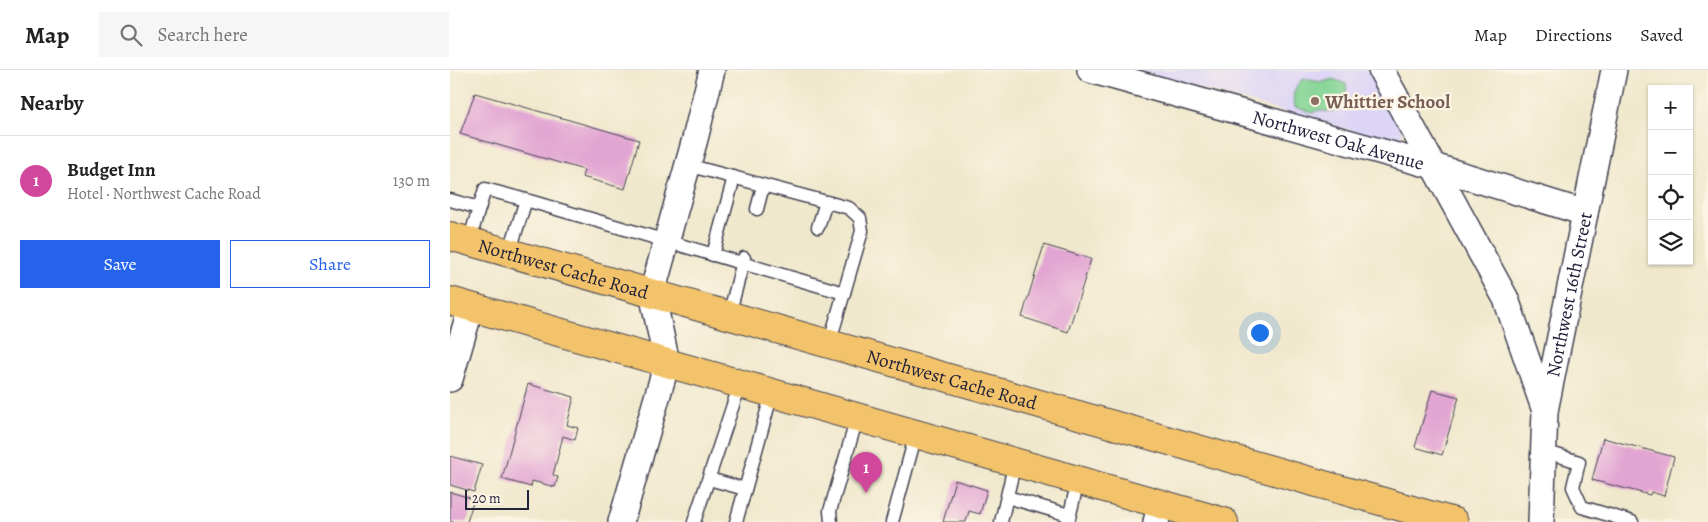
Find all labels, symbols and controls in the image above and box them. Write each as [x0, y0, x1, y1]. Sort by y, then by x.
search box [99, 12, 449, 57]
text: Map [25, 19, 69, 51]
icon: search [117, 21, 145, 49]
text: Search here [157, 22, 248, 48]
text: Map [1474, 23, 1507, 47]
text: Directions [1535, 23, 1612, 47]
text: Saved [1640, 23, 1683, 47]
map controls [1648, 85, 1693, 265]
button: + [1648, 85, 1693, 130]
text: Nearby [20, 89, 83, 117]
place label: Whittier School [1324, 89, 1450, 115]
marker: Whittier School [1309, 95, 1321, 107]
street label: Northwest Oak Avenue [1249, 104, 1427, 177]
button: − [1648, 130, 1693, 175]
text: Budget Inn [67, 157, 156, 183]
text: 1 [33, 170, 39, 192]
text: 130 m [393, 170, 430, 192]
button: locate [1648, 175, 1693, 220]
text: Hotel · Northwest Cache Road [67, 183, 261, 205]
street label: Northwest 16th Street [1540, 210, 1599, 379]
button: layers [1648, 220, 1693, 265]
street label: Northwest Cache Road [475, 233, 652, 306]
button: Save [20, 240, 220, 288]
button: Share [230, 240, 430, 288]
your location [1247, 320, 1273, 346]
street label: Northwest Cache Road [863, 343, 1041, 417]
pin: 1 [850, 452, 882, 493]
scale bar [465, 487, 529, 510]
text: 20 m [472, 489, 501, 508]

